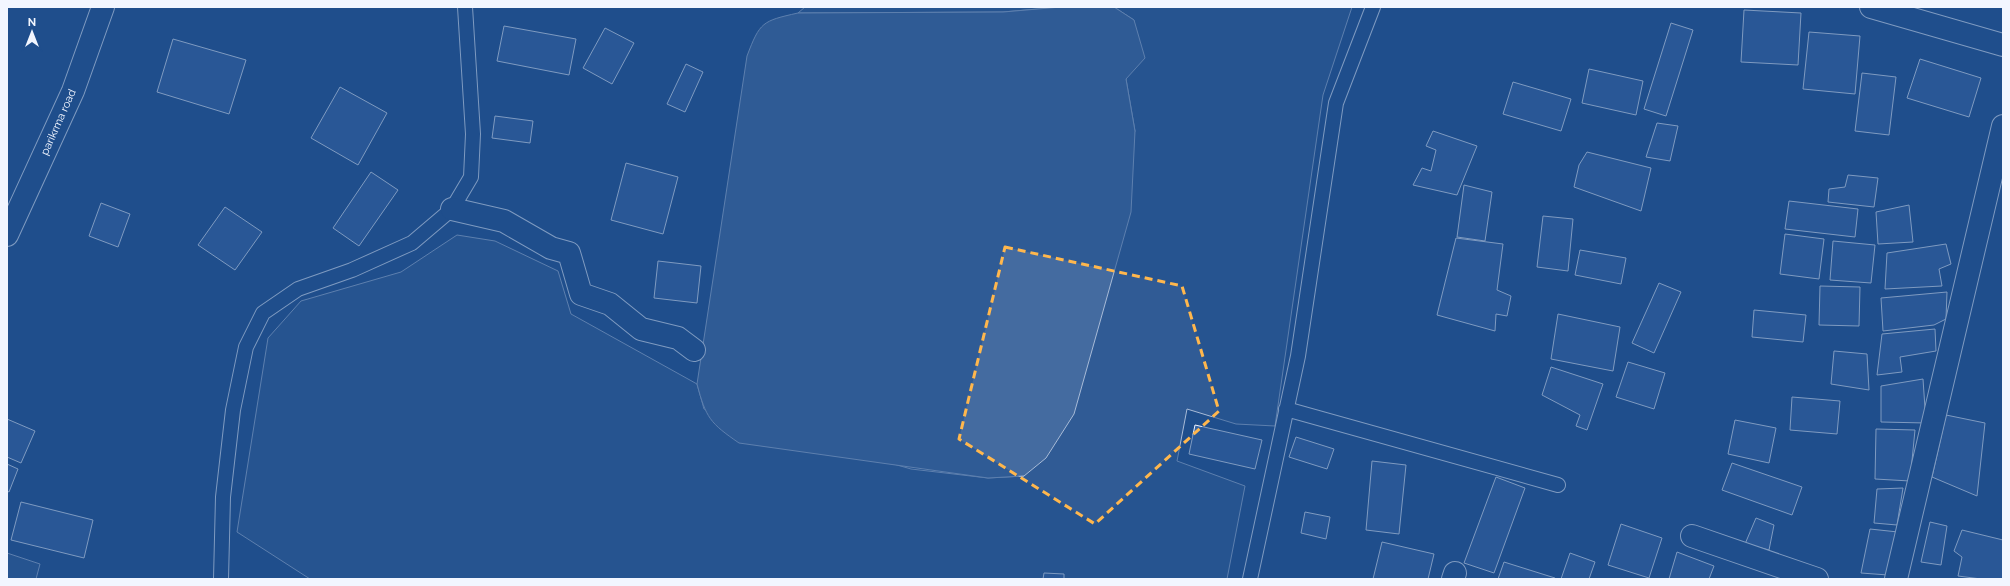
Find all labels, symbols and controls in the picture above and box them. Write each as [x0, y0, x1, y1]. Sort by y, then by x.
north arrow [12, 12, 52, 52]
text: N [28, 16, 36, 29]
street label: parikrma road [38, 87, 79, 157]

